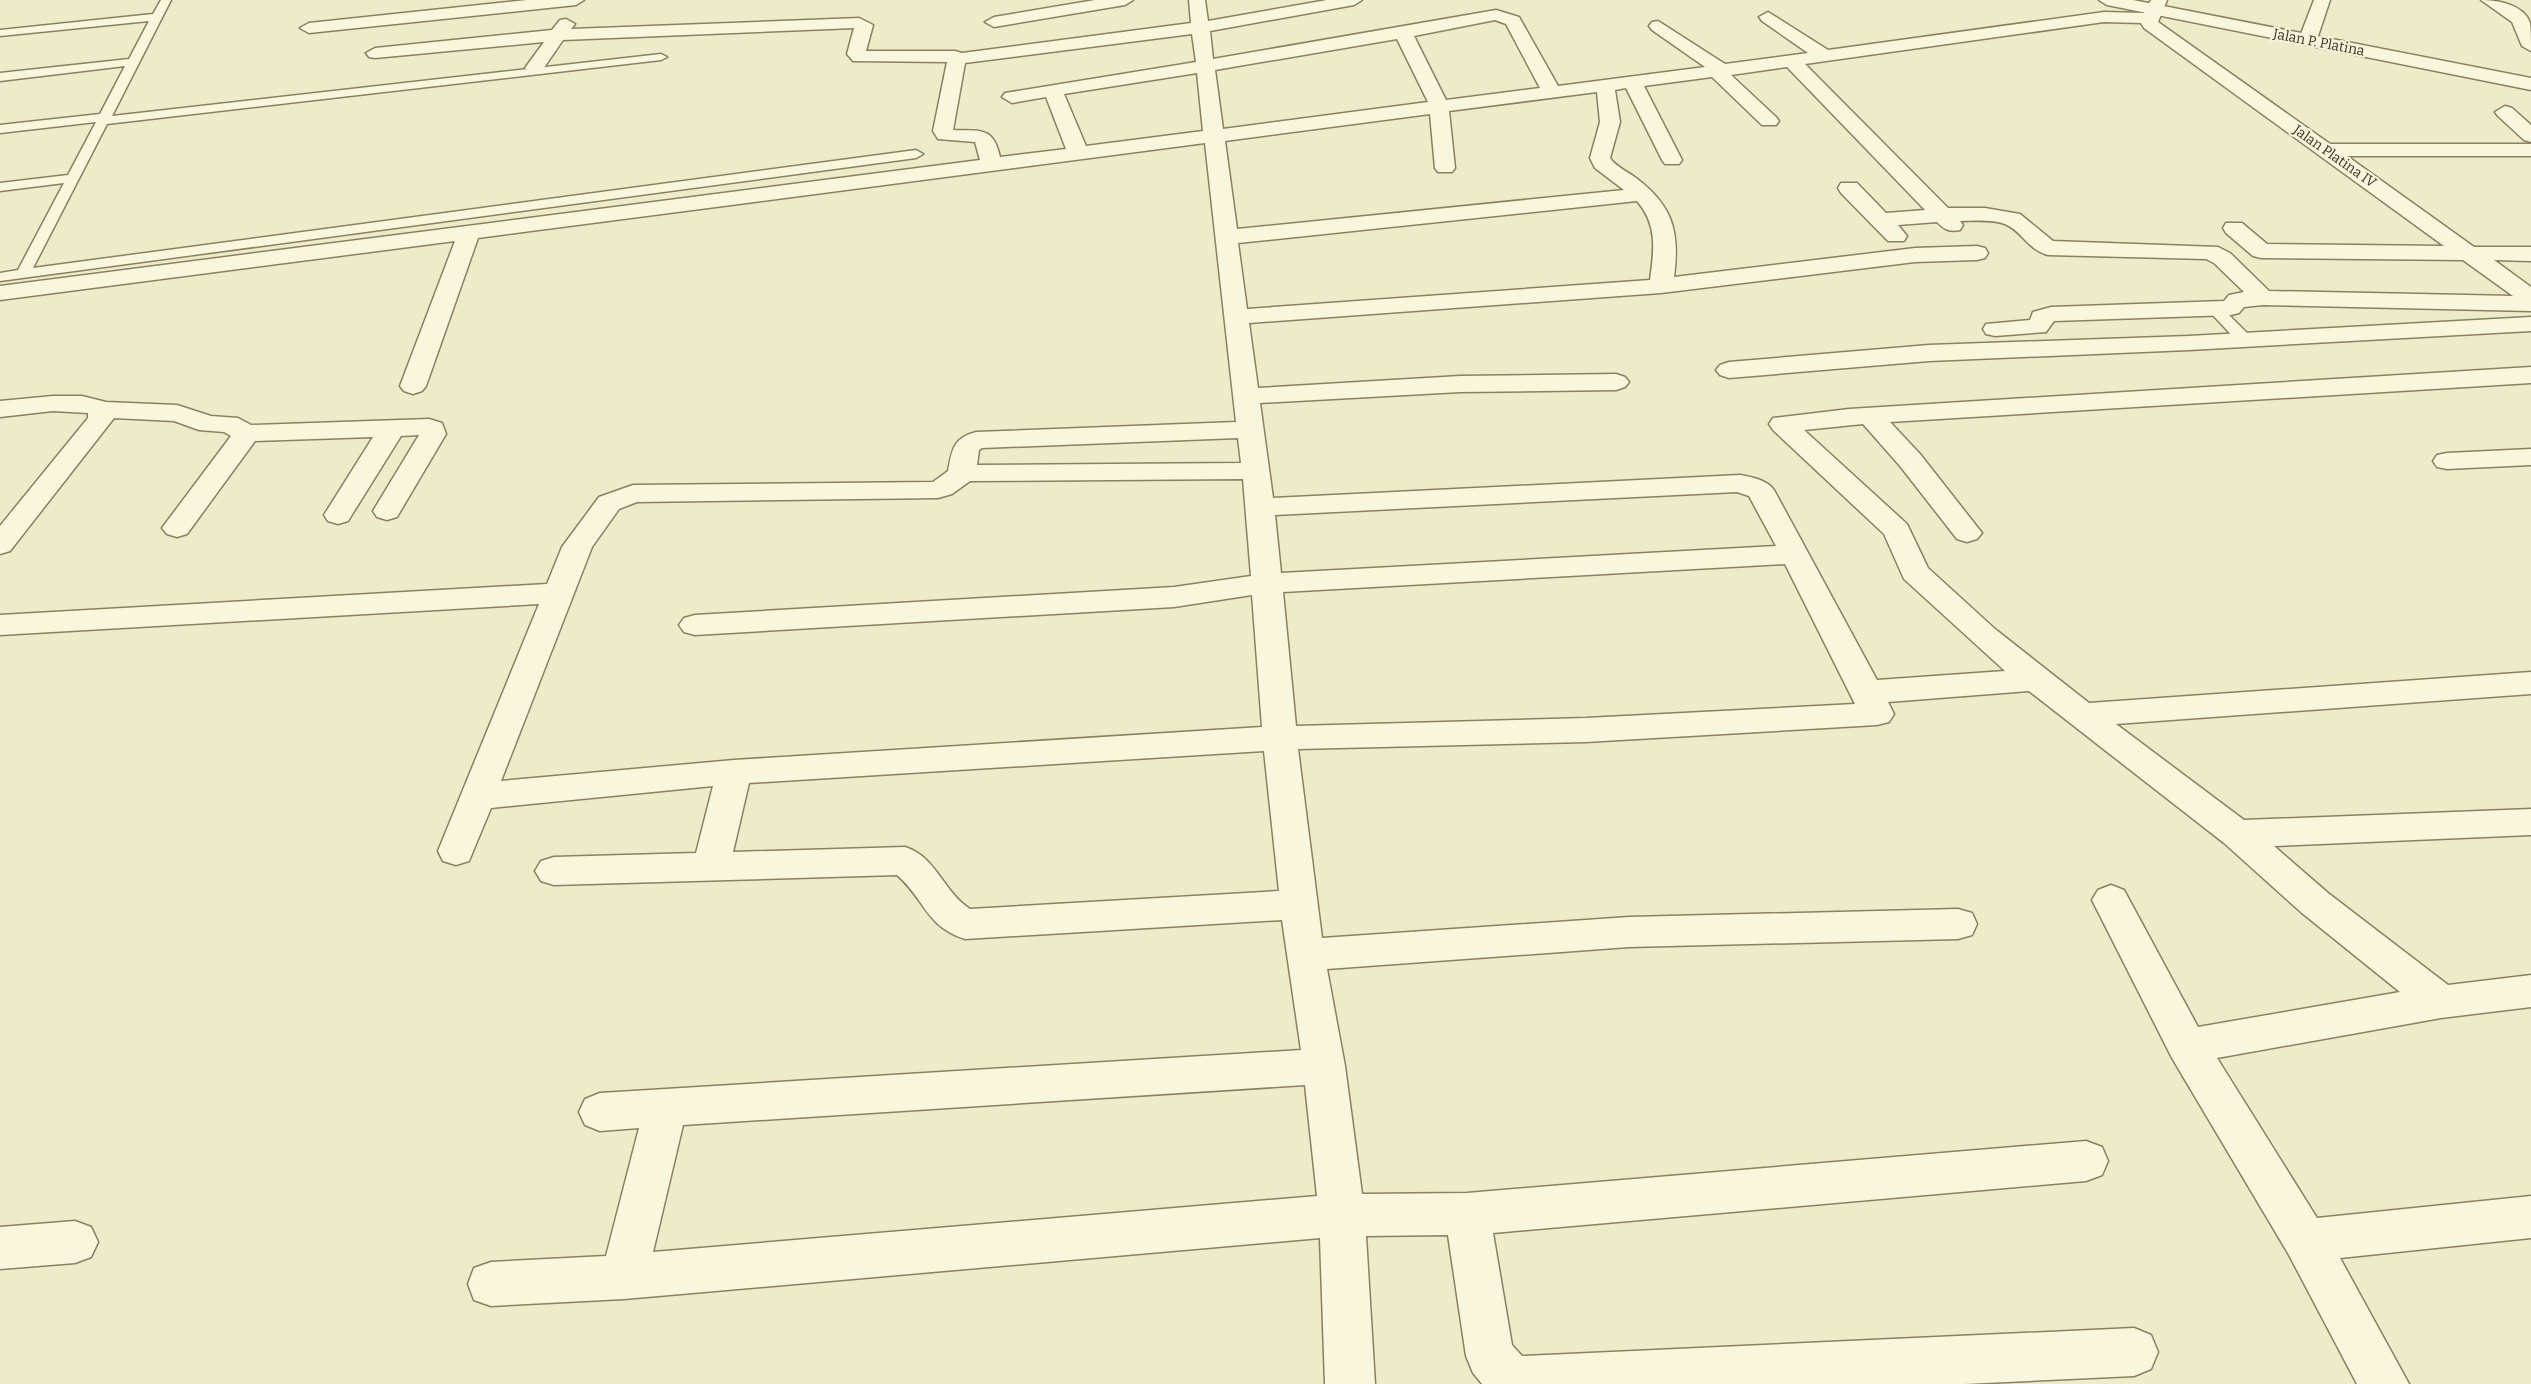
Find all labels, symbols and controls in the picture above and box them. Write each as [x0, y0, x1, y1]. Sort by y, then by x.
street label: Jalan P. Platina [2271, 25, 2366, 60]
street label: Jalan Platina IV [2289, 121, 2380, 192]

